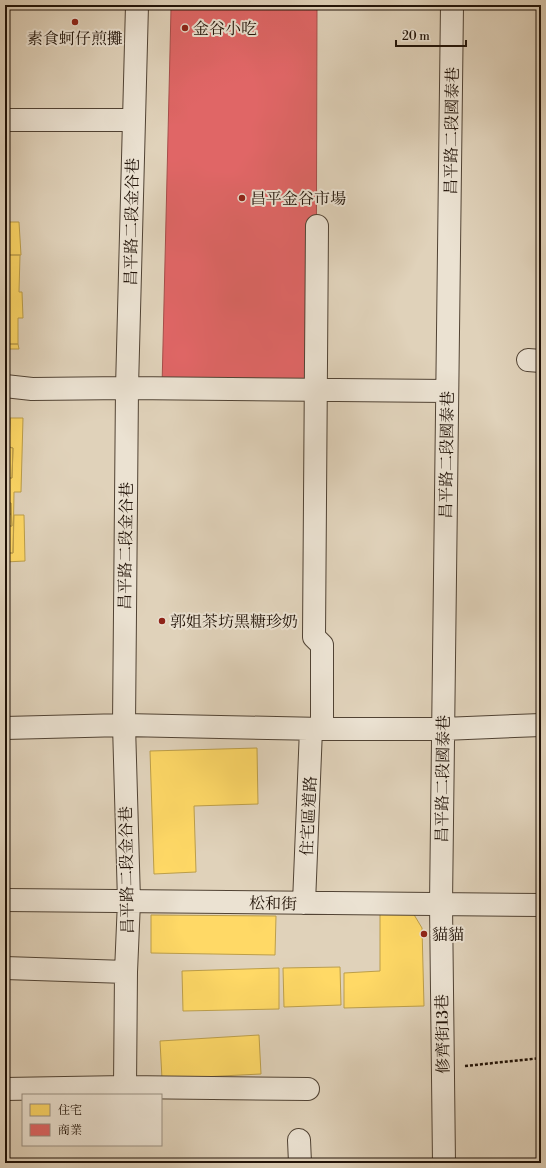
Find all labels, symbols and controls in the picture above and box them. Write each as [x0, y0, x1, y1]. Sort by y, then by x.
marker: 素食蚵仔煎攤 [70, 17, 80, 27]
place label: 金谷小吃 [193, 19, 257, 39]
scale bar [396, 22, 466, 48]
marker: 金谷小吃 [180, 23, 190, 33]
place label: 素食蚵仔煎攤 [27, 29, 123, 49]
text: 20 m [402, 29, 430, 44]
street label: 昌平路二段國泰巷 [441, 67, 463, 195]
street label: 昌平路二段金谷巷 [121, 158, 143, 286]
place label: 昌平金谷市場 [250, 189, 346, 209]
marker: 昌平金谷市場 [237, 193, 247, 203]
street label: 昌平路二段國泰巷 [436, 391, 458, 519]
street label: 昌平路二段金谷巷 [115, 482, 137, 610]
place label: 郭姐茶坊黑糖珍奶 [170, 612, 298, 632]
marker: 郭姐茶坊黑糖珍奶 [157, 616, 167, 626]
street label: 昌平路二段國泰巷 [432, 715, 454, 843]
street label: 住宅區道路 [297, 776, 321, 857]
street label: 昌平路二段金谷巷 [116, 806, 138, 934]
street label: 松和街 [249, 894, 297, 914]
place label: 貓貓 [432, 925, 464, 945]
marker: 貓貓 [419, 929, 429, 939]
street label: 修齊街13巷 [432, 994, 454, 1074]
legend [22, 1094, 162, 1146]
text: 住宅 [58, 1103, 82, 1118]
text: 商業 [58, 1123, 82, 1138]

